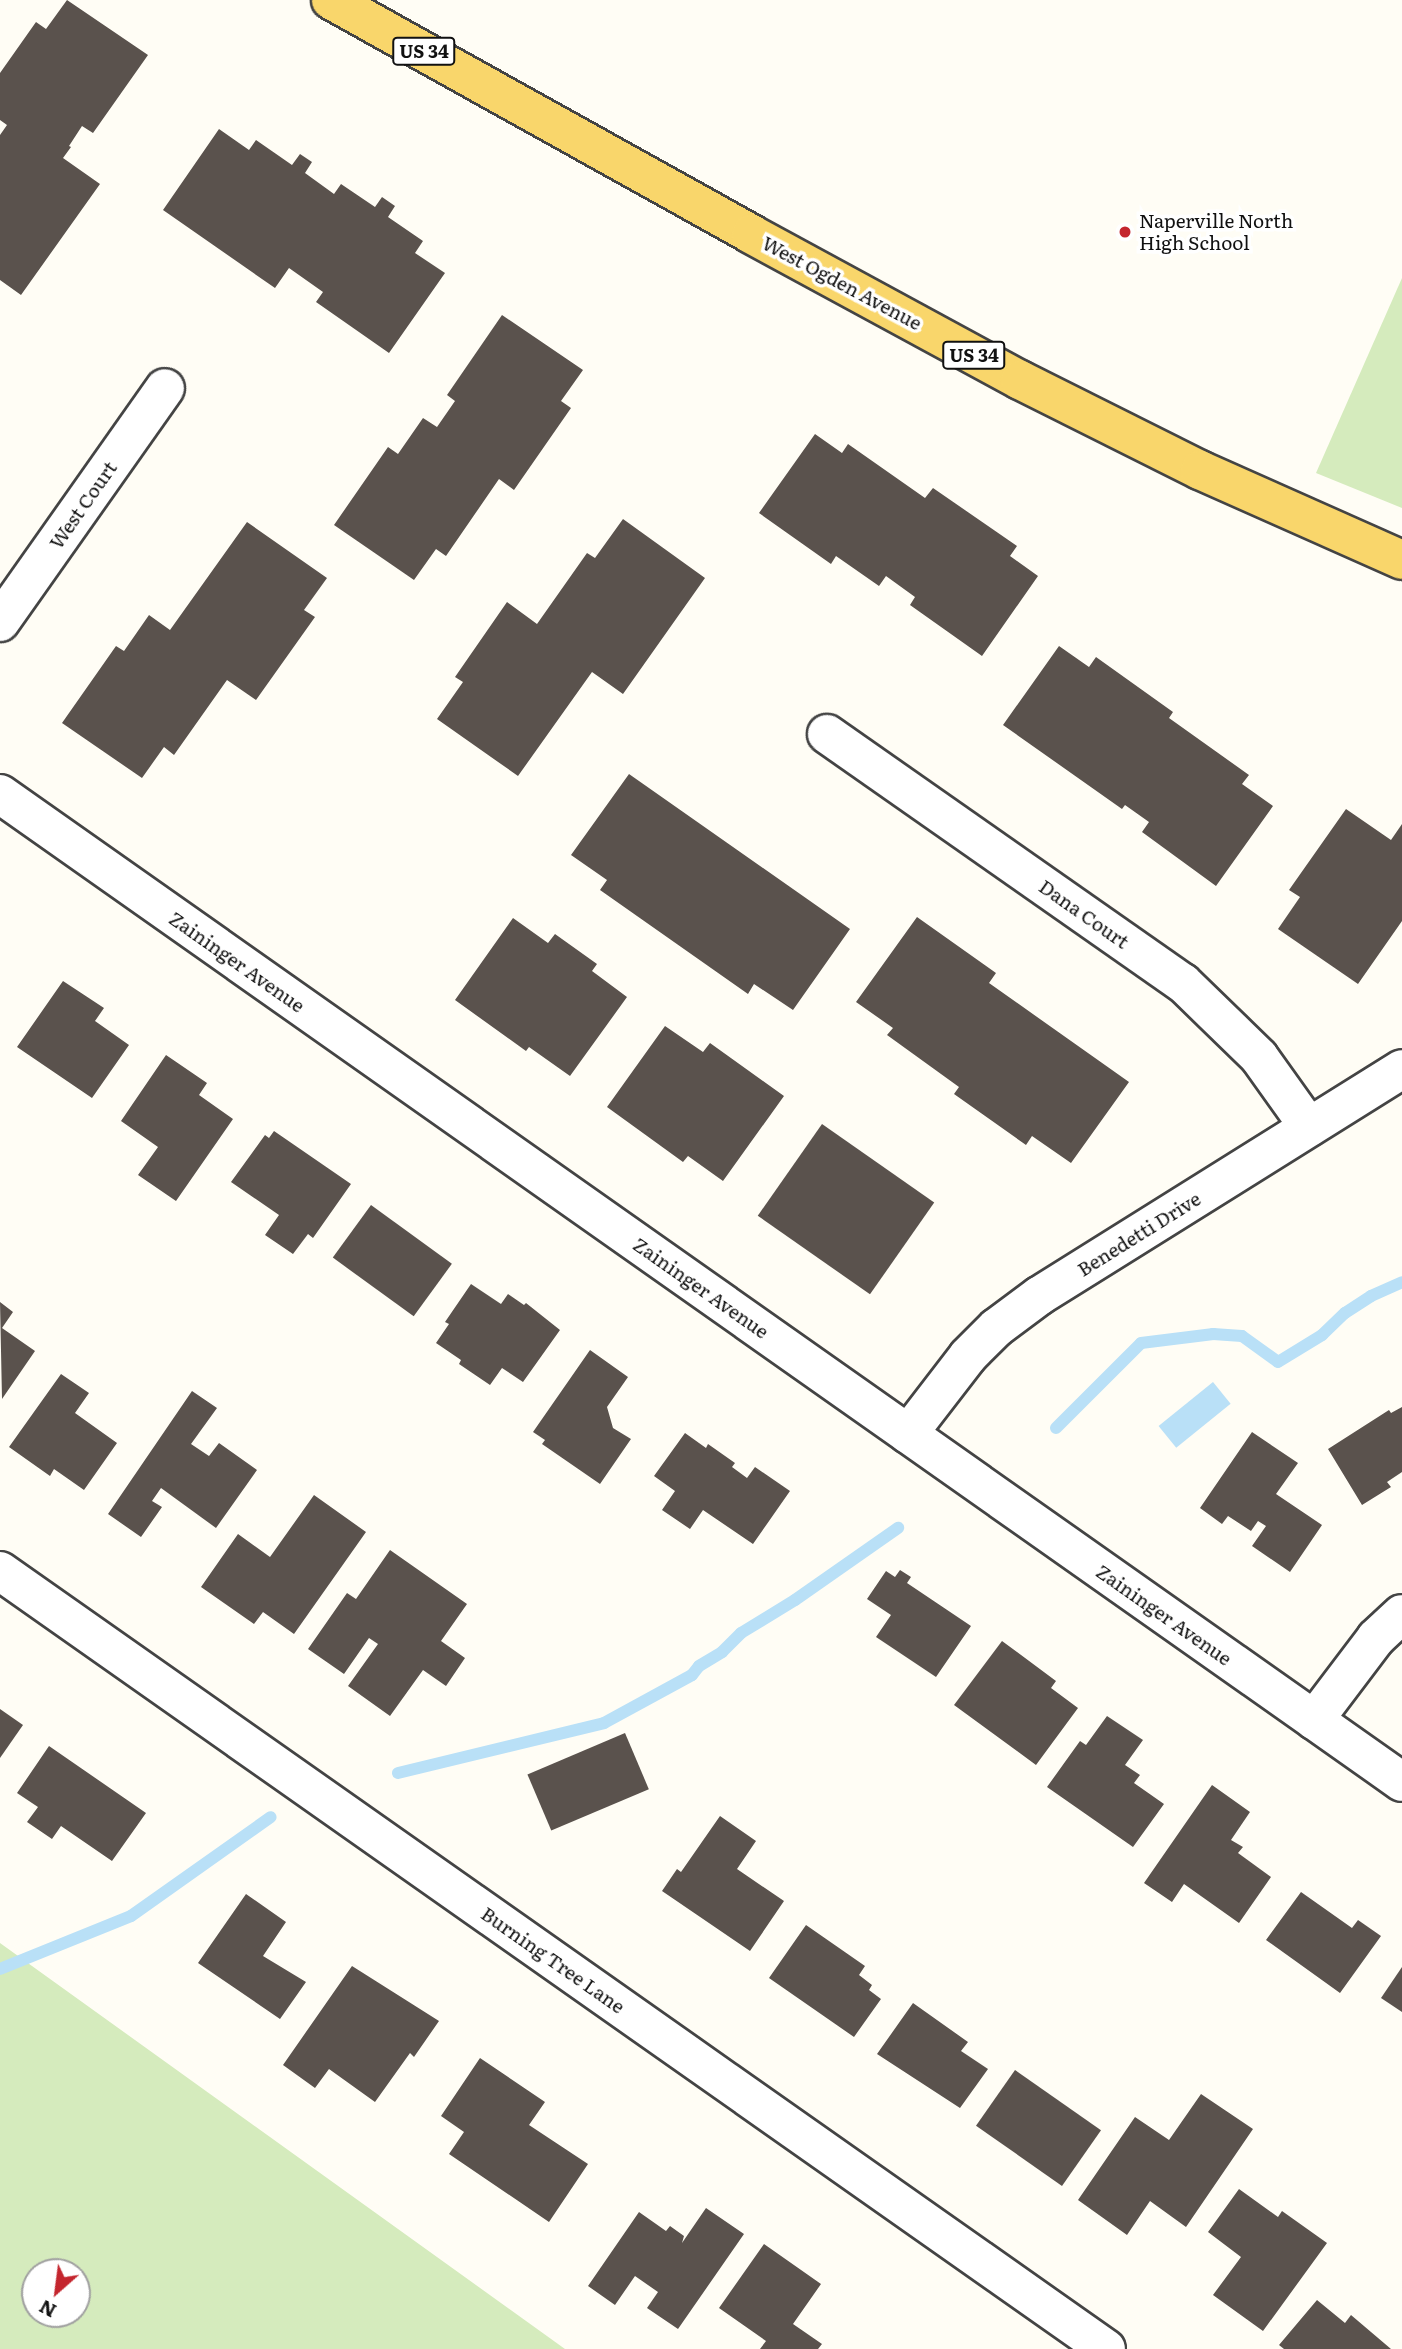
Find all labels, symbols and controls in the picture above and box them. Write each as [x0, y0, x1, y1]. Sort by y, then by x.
road number: US 34 [391, 36, 457, 66]
place label: Naperville North High School [1139, 210, 1293, 254]
marker: Naperville North High School [1117, 224, 1133, 240]
street label: West Ogden Avenue [758, 231, 926, 335]
road number: US 34 [941, 340, 1007, 370]
street label: West Court [45, 457, 121, 553]
street label: Dana Court [1035, 875, 1133, 953]
street label: Zaininger Avenue [165, 907, 309, 1017]
street label: Benedetti Drive [1073, 1187, 1205, 1281]
street label: Zaininger Avenue [629, 1233, 773, 1343]
street label: Zaininger Avenue [1092, 1560, 1236, 1670]
street label: Burning Tree Lane [477, 1902, 629, 2018]
north arrow [21, 2258, 91, 2328]
text: N [33, 2294, 61, 2326]

